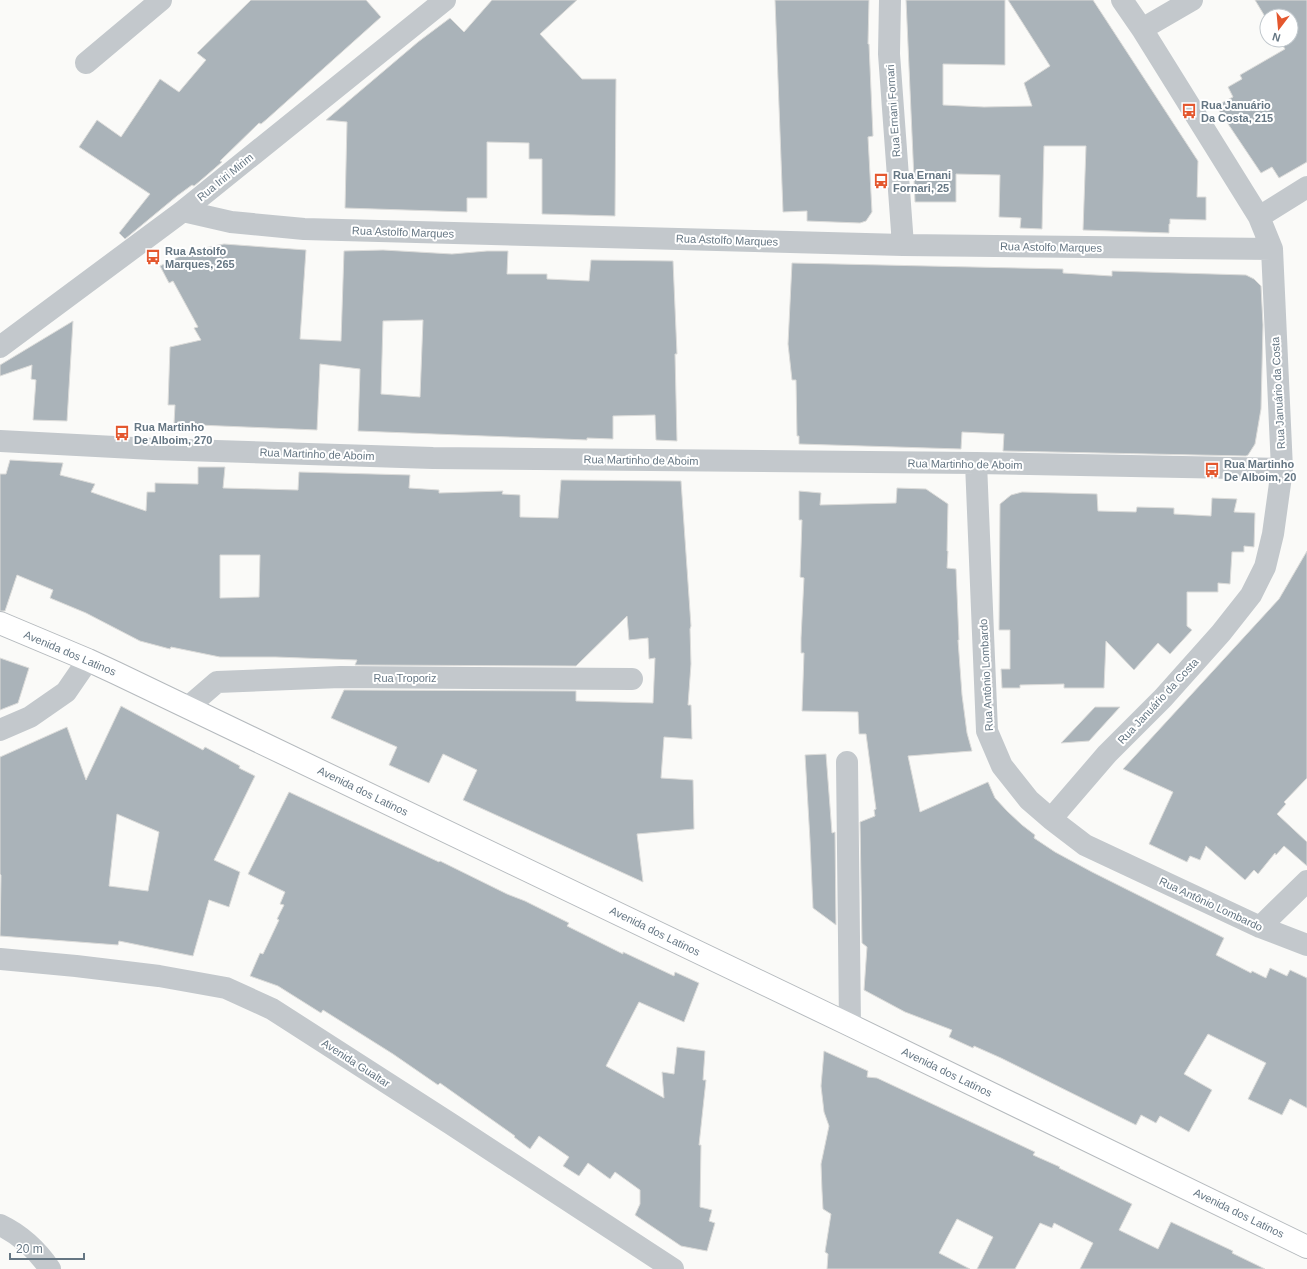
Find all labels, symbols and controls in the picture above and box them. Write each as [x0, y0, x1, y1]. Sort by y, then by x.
north arrow [1259, 8, 1299, 48]
text: N [1271, 31, 1282, 44]
street label: Rua Ernani Fornari [884, 64, 902, 158]
place label: Rua Januário Da Costa, 215 [1201, 99, 1273, 124]
bus stop icon: Rua Januário Da Costa, 215 [1180, 102, 1198, 120]
street label: Rua Iriri Mirim [195, 151, 255, 203]
place label: Rua Ernani Fornari, 25 [893, 169, 951, 194]
bus stop icon: Rua Ernani Fornari, 25 [872, 172, 890, 190]
street label: Rua Astolfo Marques [352, 224, 455, 240]
street label: Rua Astolfo Marques [676, 232, 779, 248]
street label: Rua Astolfo Marques [1000, 240, 1103, 254]
place label: Rua Astolfo Marques, 265 [165, 245, 235, 270]
bus stop icon: Rua Astolfo Marques, 265 [144, 248, 162, 266]
street label: Rua Januário da Costa [1269, 336, 1287, 449]
place label: Rua Martinho De Alboim, 270 [134, 421, 212, 446]
bus stop icon: Rua Martinho De Alboim, 270 [113, 424, 131, 442]
street label: Rua Martinho de Aboim [259, 446, 375, 462]
street label: Rua Martinho de Aboim [583, 453, 699, 467]
street label: Rua Martinho de Aboim [907, 457, 1023, 471]
place label: Rua Martinho De Alboim, 20 [1224, 458, 1296, 483]
bus stop icon: Rua Martinho De Alboim, 20 [1203, 461, 1221, 479]
street label: Rua Antônio Lombardo [977, 618, 995, 732]
street label: Avenida dos Latinos [22, 628, 118, 678]
street label: Rua Januário da Costa [1115, 655, 1201, 746]
street label: Rua Troporiz [374, 672, 436, 684]
street label: Avenida dos Latinos [316, 764, 411, 818]
street label: Rua Antônio Lombardo [1157, 875, 1265, 933]
street label: Avenida dos Latinos [608, 904, 703, 958]
street label: Avenida Gualtar [320, 1037, 393, 1090]
street label: Avenida dos Latinos [900, 1045, 995, 1099]
street label: Avenida dos Latinos [1192, 1186, 1287, 1240]
scale bar [10, 1235, 84, 1261]
text: 20 m [16, 1242, 43, 1256]

